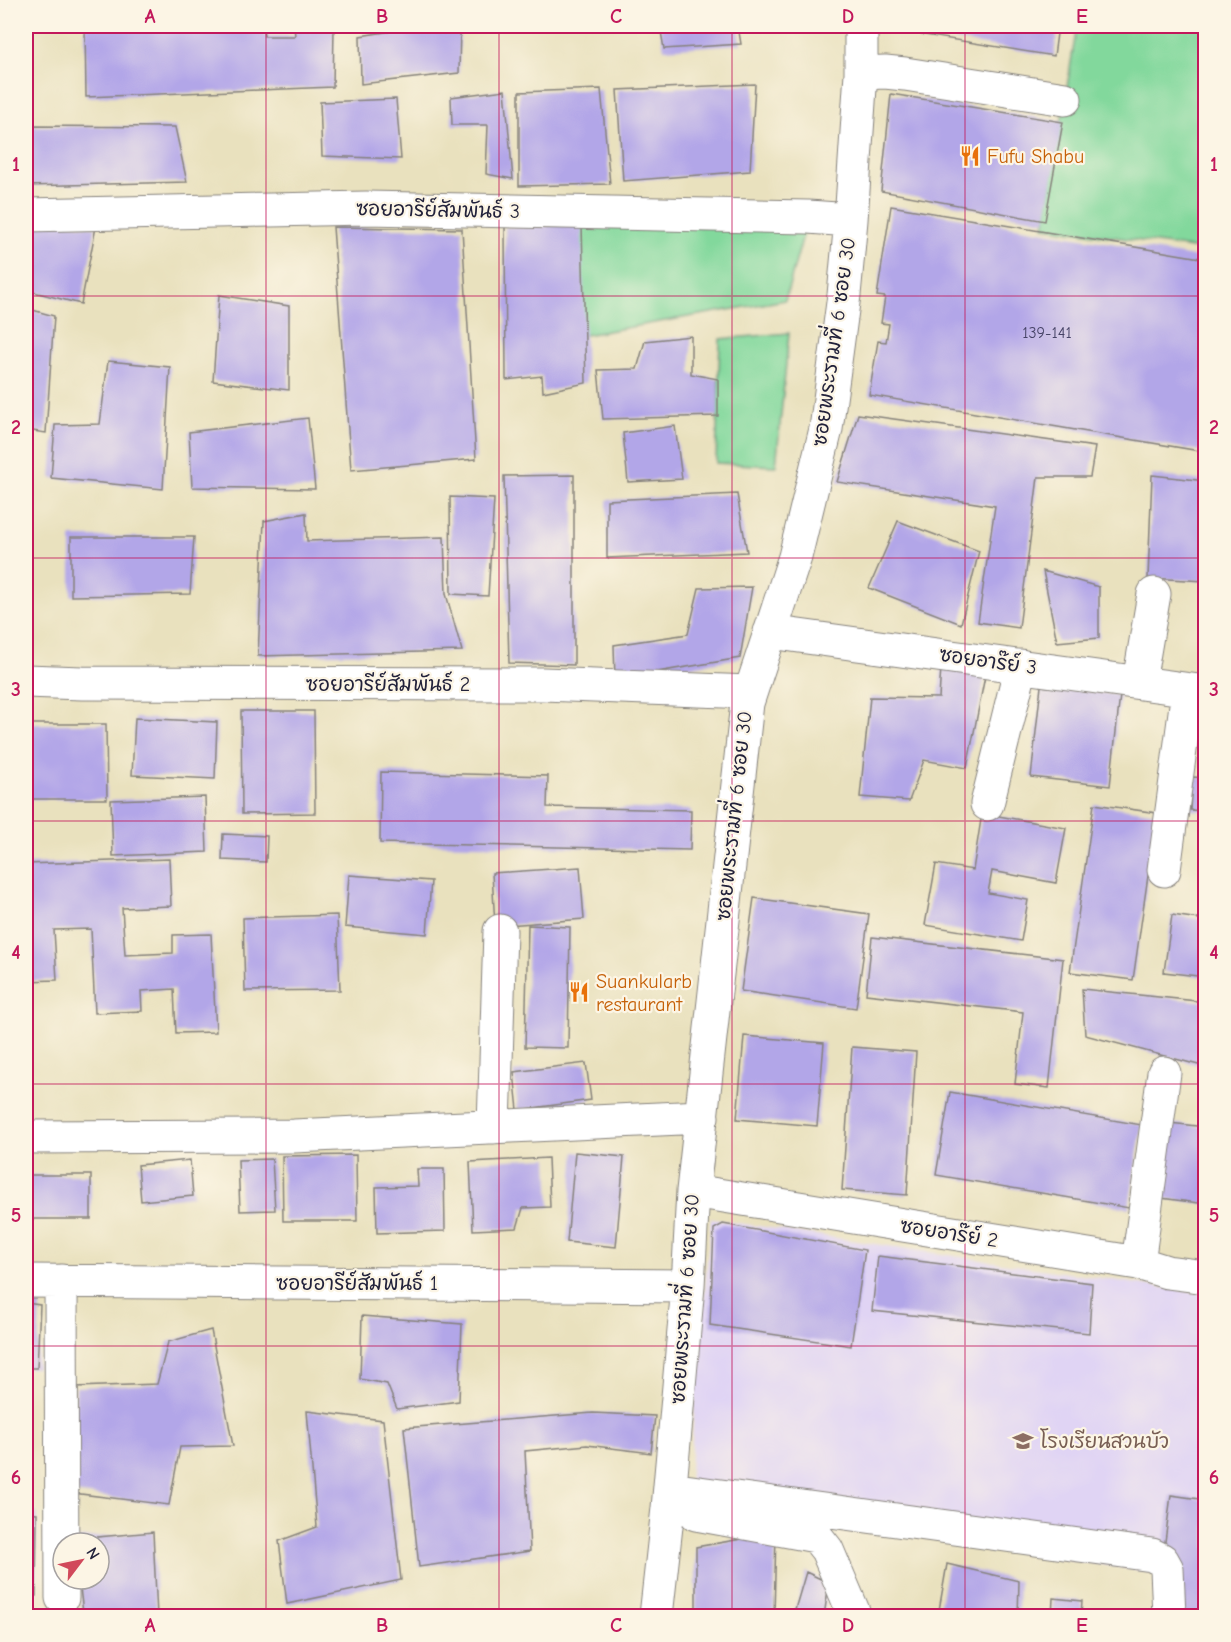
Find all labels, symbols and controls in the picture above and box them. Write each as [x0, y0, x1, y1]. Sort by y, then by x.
text: A [144, 5, 156, 28]
text: B [376, 5, 388, 28]
text: C [610, 5, 622, 28]
text: D [842, 5, 854, 28]
text: E [1076, 5, 1088, 28]
restaurant icon: Fufu Shabu [958, 144, 982, 168]
place label: Fufu Shabu [987, 145, 1084, 168]
text: 1 [12, 153, 20, 176]
text: 1 [1210, 153, 1218, 176]
street label: ซอยอารีย์สัมพันธ์ 3 [356, 195, 520, 223]
street label: ซอยพระรามที่ 6 ซอย 30 [800, 235, 860, 448]
house number: 139-141 [1022, 324, 1072, 342]
text: 2 [11, 416, 21, 439]
text: 2 [1209, 416, 1219, 439]
street label: ซอยอาร๊ย์ 3 [938, 641, 1039, 679]
street label: ซอยอารีย์สัมพันธ์ 2 [306, 671, 470, 696]
text: 3 [11, 678, 21, 701]
text: 3 [1209, 678, 1219, 701]
street label: ซอยพระรามที่ 6 ซอย 30 [704, 709, 756, 922]
text: 4 [11, 941, 21, 964]
text: 4 [1209, 941, 1219, 964]
place label: Suankularb restaurant [596, 970, 692, 1016]
restaurant icon: Suankularb restaurant [567, 980, 591, 1004]
street label: ซอยพระรามที่ 6 ซอย 30 [658, 1192, 704, 1405]
text: 5 [11, 1204, 21, 1227]
text: 5 [1209, 1204, 1219, 1227]
street label: ซอยอาร๊ย์ 2 [898, 1212, 1000, 1252]
street label: ซอยอารีย์สัมพันธ์ 1 [276, 1270, 438, 1295]
place label: โรงเรียนสวนบัว [1040, 1428, 1169, 1453]
school or university icon: โรงเรียนสวนบัว [1011, 1429, 1035, 1453]
text: 6 [11, 1466, 21, 1489]
text: 6 [1209, 1466, 1219, 1489]
north arrow [51, 1531, 111, 1591]
text: N [82, 1544, 103, 1563]
text: A [144, 1614, 156, 1637]
text: B [376, 1614, 388, 1637]
text: C [610, 1614, 622, 1637]
text: D [842, 1614, 854, 1637]
text: E [1076, 1614, 1088, 1637]

